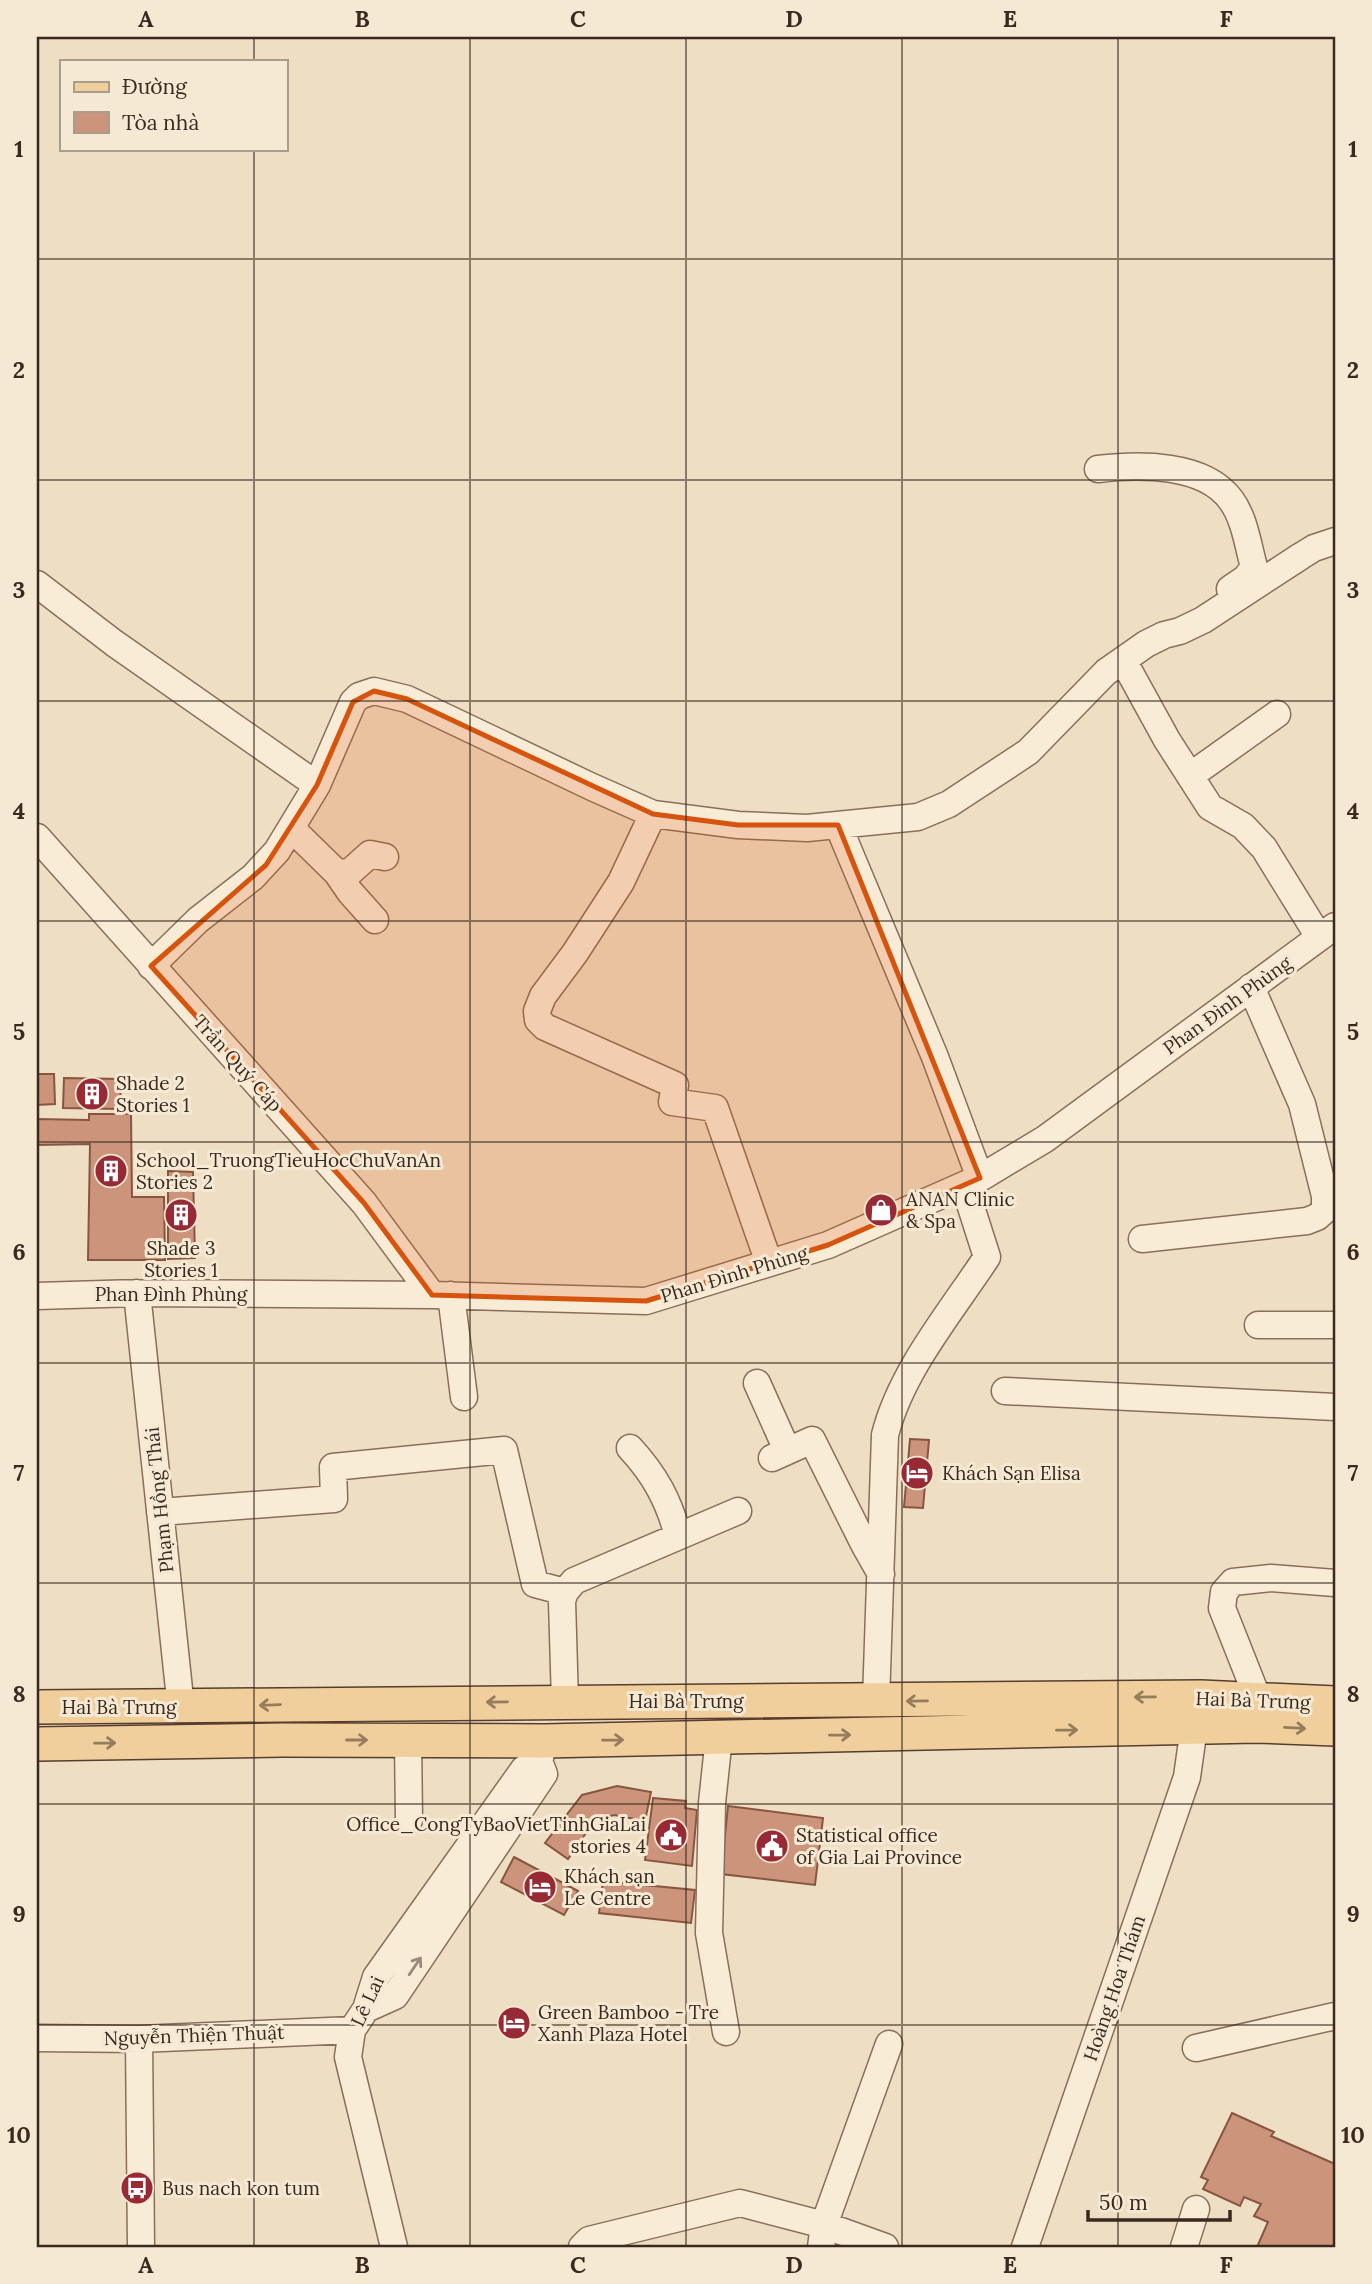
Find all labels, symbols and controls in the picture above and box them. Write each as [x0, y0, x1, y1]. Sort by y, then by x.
text: A [138, 4, 154, 33]
text: B [354, 4, 370, 33]
text: C [570, 4, 586, 33]
text: D [785, 4, 803, 33]
text: E [1003, 4, 1017, 33]
text: F [1219, 4, 1233, 33]
legend [60, 60, 287, 150]
text: Đường [122, 73, 187, 100]
text: Tòa nhà [122, 109, 199, 136]
text: 1 [14, 134, 24, 163]
text: 1 [1348, 134, 1358, 163]
text: 2 [13, 355, 25, 384]
text: 2 [1347, 355, 1359, 384]
text: 3 [13, 575, 25, 604]
text: 3 [1347, 575, 1359, 604]
text: 4 [13, 796, 25, 825]
text: 4 [1347, 796, 1359, 825]
street label: Phan Đình Phùng [1158, 950, 1296, 1060]
street label: Trần Quý Cáp [188, 1010, 288, 1116]
text: 5 [13, 1017, 25, 1046]
text: 5 [1347, 1017, 1359, 1046]
place label: Shade 2 Stories 1 [116, 1071, 190, 1117]
building icon: Shade 2 Stories 1 [73, 1075, 111, 1113]
place label: School_TruongTieuHocChuVanAn Stories 2 [136, 1148, 441, 1194]
building icon: School_TruongTieuHocChuVanAn Stories 2 [92, 1152, 130, 1190]
place label: ANAN Clinic & Spa [905, 1187, 1015, 1233]
shop icon: ANAN Clinic & Spa [862, 1191, 900, 1229]
building icon: Shade 3 Stories 1 [162, 1196, 200, 1234]
place label: Shade 3 Stories 1 [144, 1236, 218, 1282]
text: 6 [12, 1237, 26, 1266]
text: 6 [1346, 1237, 1360, 1266]
street label: Phan Đình Phùng [657, 1240, 811, 1308]
street label: Phan Đình Phùng [95, 1282, 248, 1306]
street label: Phạm Hồng Thái [139, 1426, 179, 1574]
hotel icon: Khách Sạn Elisa [898, 1454, 936, 1492]
text: 7 [14, 1458, 25, 1487]
text: 7 [1348, 1458, 1359, 1487]
place label: Khách Sạn Elisa [942, 1461, 1081, 1485]
text: 8 [12, 1679, 26, 1708]
text: 8 [1346, 1679, 1360, 1708]
street label: Hai Bà Trưng [1195, 1686, 1311, 1714]
street label: Hai Bà Trưng [629, 1689, 744, 1713]
one-way arrow [1133, 1691, 1156, 1704]
one-way arrow [906, 1694, 929, 1707]
street label: Hai Bà Trưng [62, 1695, 177, 1719]
one-way arrow [486, 1695, 509, 1709]
one-way arrow [258, 1698, 281, 1711]
one-way arrow [1283, 1721, 1306, 1734]
one-way arrow [1056, 1723, 1079, 1737]
one-way arrow [828, 1728, 851, 1742]
one-way arrow [345, 1733, 368, 1747]
one-way arrow [601, 1733, 624, 1747]
one-way arrow [93, 1736, 116, 1750]
place label: Office_CongTyBaoVietTinhGiaLai stories 4 [346, 1812, 646, 1858]
public building icon: Office_CongTyBaoVietTinhGiaLai stories 4 [652, 1816, 690, 1854]
place label: Statistical office of Gia Lai Province [796, 1823, 962, 1869]
public building icon: Statistical office of Gia Lai Province [753, 1827, 791, 1865]
place label: Khách sạn Le Centre [564, 1864, 655, 1910]
hotel icon: Khách sạn Le Centre [521, 1868, 559, 1906]
text: 9 [12, 1899, 26, 1928]
text: 9 [1346, 1899, 1360, 1928]
street label: Hoàng Hoa Thám [1078, 1912, 1150, 2064]
one-way arrow [408, 1957, 422, 1976]
street label: Lê Lai [345, 1972, 389, 2030]
place label: Green Bamboo - Tre Xanh Plaza Hotel [538, 2000, 719, 2046]
hotel icon: Green Bamboo - Tre Xanh Plaza Hotel [495, 2004, 533, 2042]
street label: Nguyễn Thiện Thuật [103, 2020, 285, 2050]
text: 10 [7, 2120, 31, 2149]
text: 10 [1341, 2120, 1365, 2149]
bus stop icon: Bus nach kon tum [118, 2169, 156, 2207]
place label: Bus nach kon tum [162, 2176, 320, 2200]
scale bar [1088, 2179, 1230, 2223]
text: 50 m [1099, 2189, 1148, 2216]
text: A [138, 2250, 154, 2279]
text: B [354, 2250, 370, 2279]
text: C [570, 2250, 586, 2279]
text: D [785, 2250, 803, 2279]
text: E [1003, 2250, 1017, 2279]
text: F [1219, 2250, 1233, 2279]

